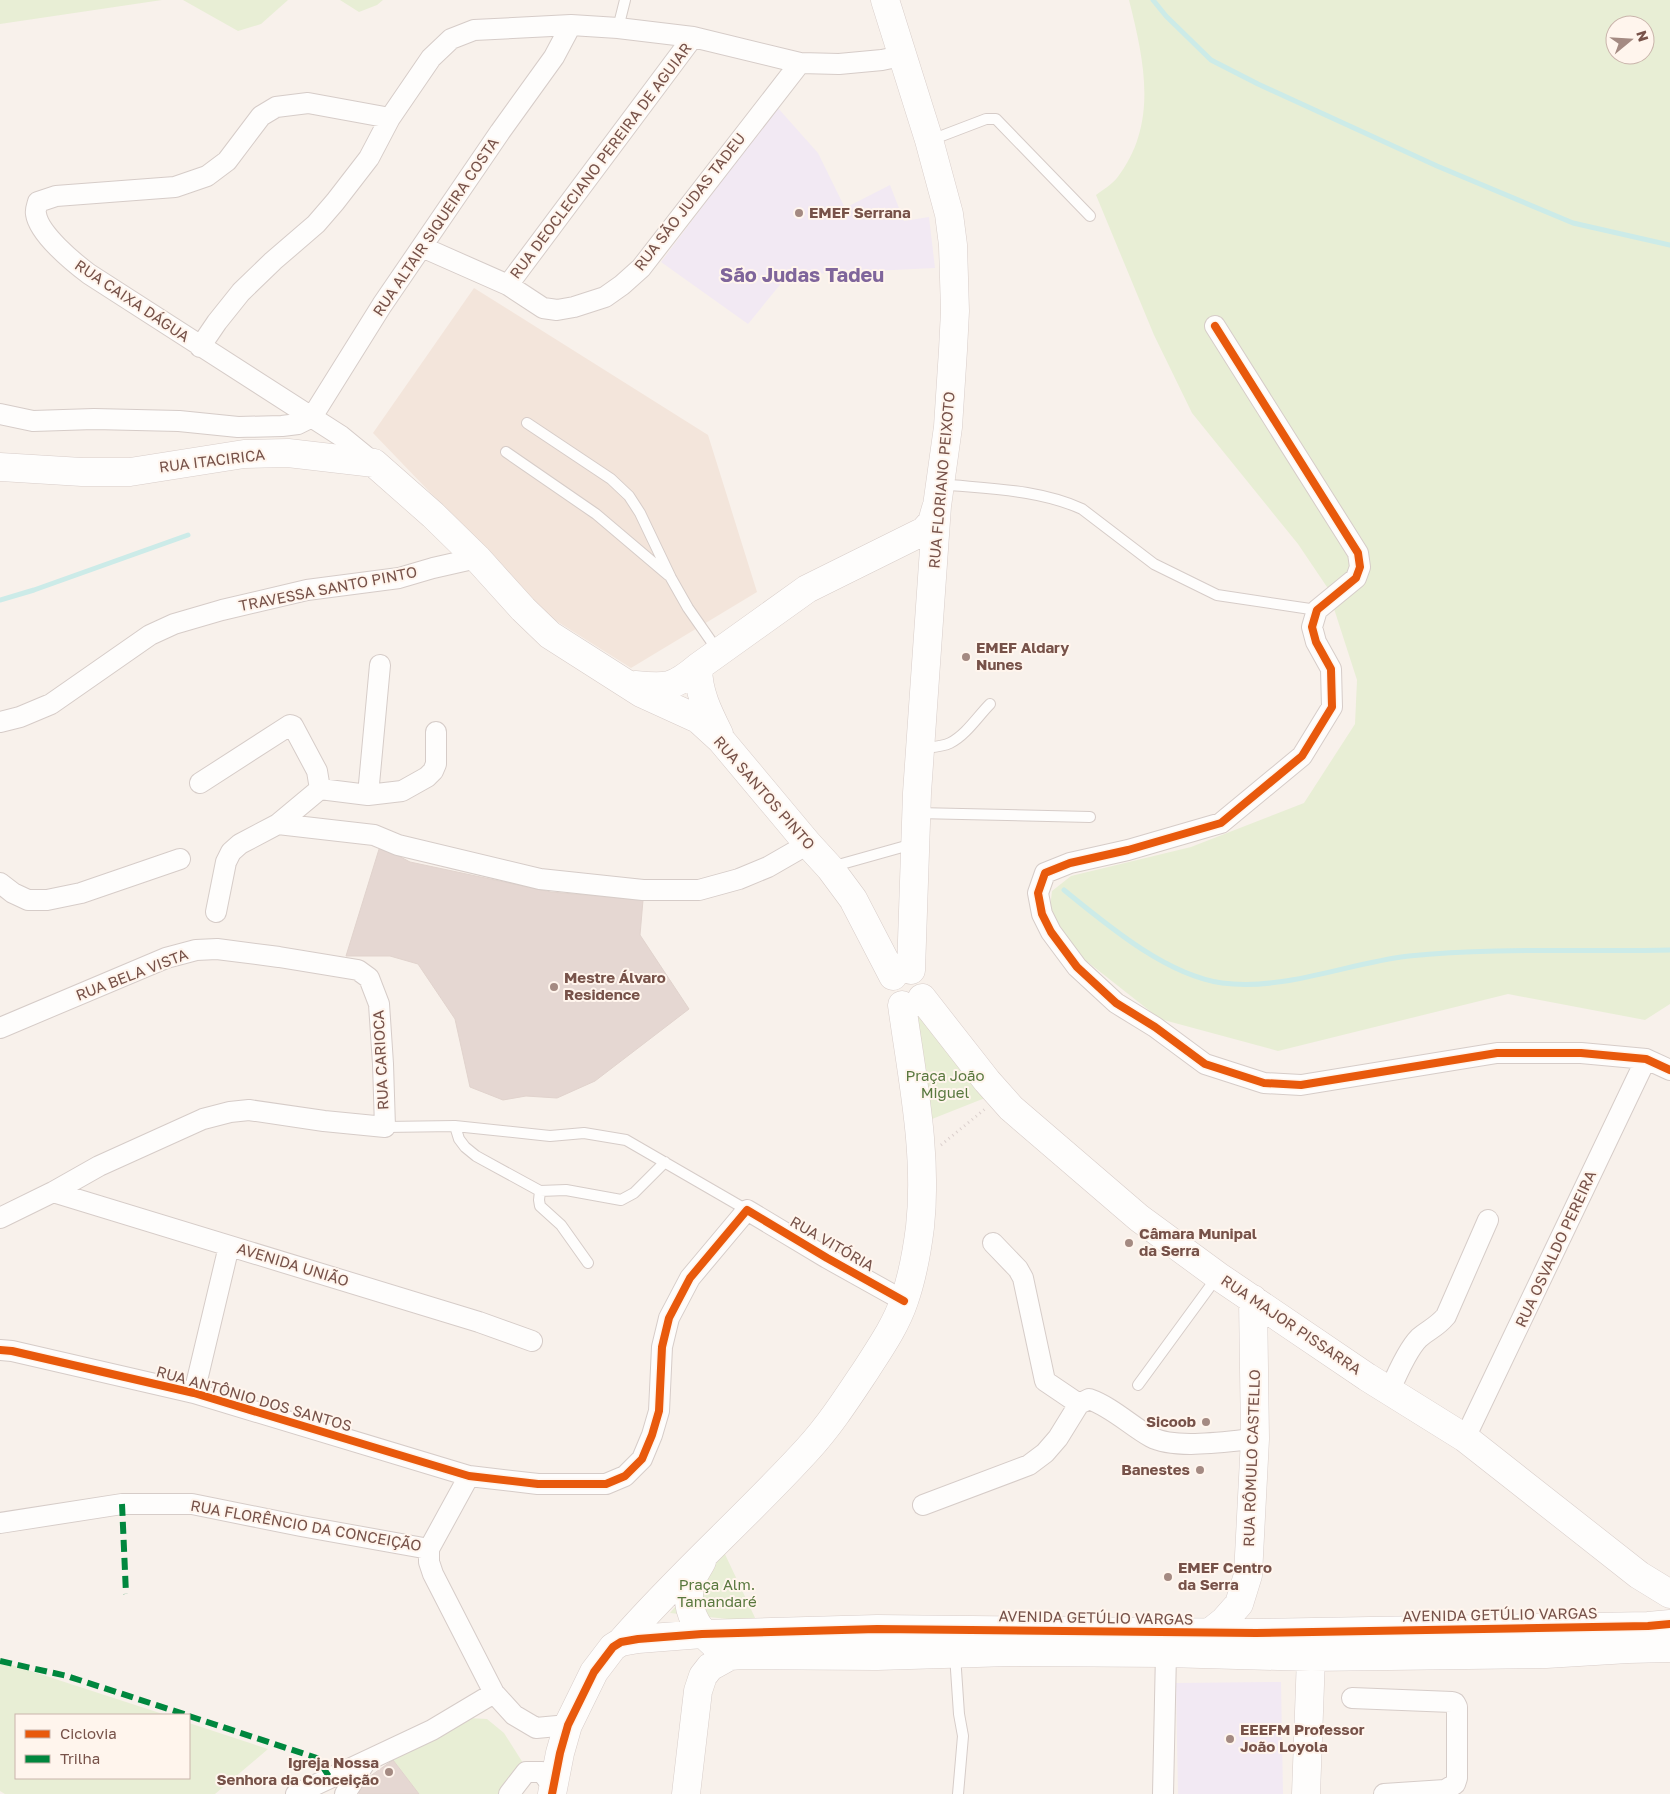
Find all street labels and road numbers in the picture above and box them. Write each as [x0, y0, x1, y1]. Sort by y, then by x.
street label: RUA DEOCLECIANO PEREIRA DE AGUIAR [506, 39, 695, 282]
street label: RUA SÃO JUDAS TADEU [630, 129, 749, 274]
street label: RUA ALTAIR SIQUEIRA COSTA [369, 134, 502, 319]
street label: RUA CAIXA DÁGUA [72, 255, 193, 345]
street label: RUA FLORIANO PEIXOTO [924, 391, 958, 569]
street label: RUA ITACIRICA [158, 445, 266, 475]
street label: TRAVESSA SANTO PINTO [237, 562, 418, 614]
street label: RUA SANTOS PINTO [710, 732, 819, 853]
street label: RUA BELA VISTA [73, 944, 190, 1004]
street label: RUA CARIOCA [368, 1010, 392, 1111]
street label: RUA OSVALDO PEREIRA [1511, 1167, 1599, 1330]
street label: RUA VITÓRIA [787, 1212, 878, 1274]
street label: AVENIDA UNIÃO [235, 1238, 351, 1290]
street label: RUA MAJOR PISSARRA [1218, 1271, 1365, 1378]
street label: RUA ANTÔNIO DOS SANTOS [155, 1361, 354, 1435]
street label: RUA RÔMULO CASTELLO [1239, 1369, 1263, 1547]
street label: RUA FLORÊNCIO DA CONCEIÇÃO [189, 1496, 423, 1554]
street label: AVENIDA GETÚLIO VARGAS [1402, 1603, 1598, 1625]
street label: AVENIDA GETÚLIO VARGAS [998, 1606, 1194, 1628]

